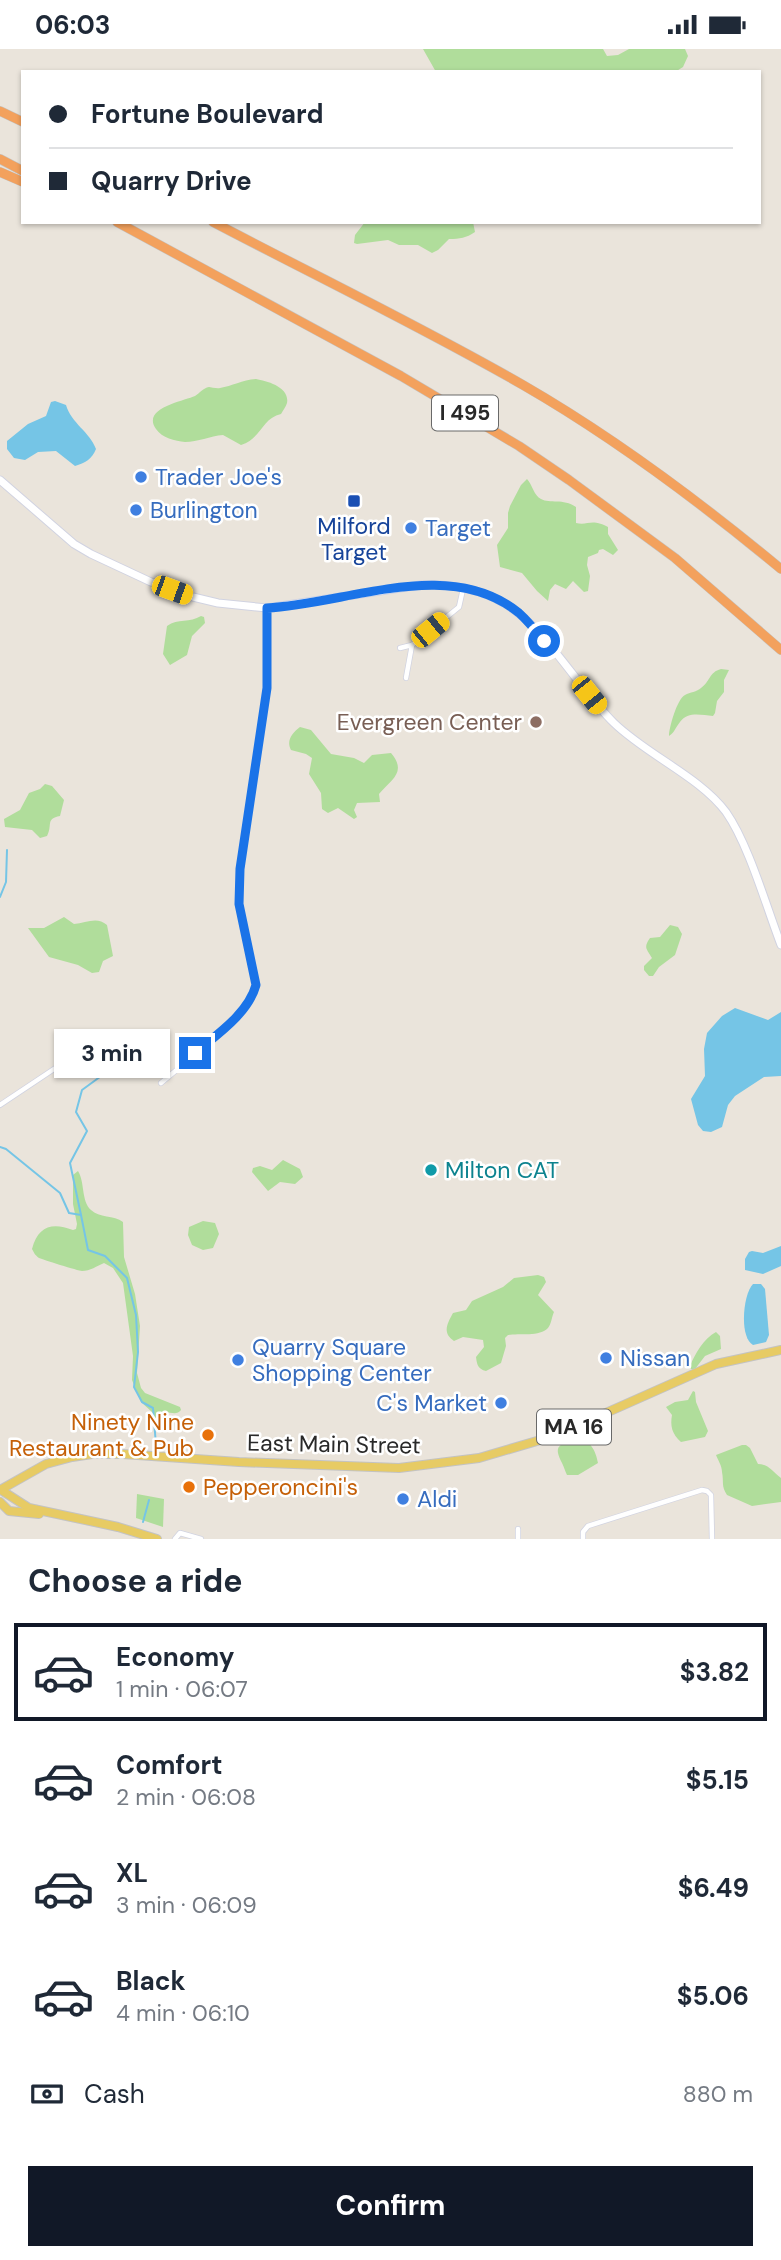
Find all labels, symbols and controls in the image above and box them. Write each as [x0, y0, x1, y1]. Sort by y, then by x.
text: 06:03 [35, 8, 110, 42]
text: Fortune Boulevard [91, 97, 323, 131]
text: Quarry Drive [91, 164, 252, 198]
road number: I 495 [432, 395, 498, 431]
place label: Trader Joe's [155, 462, 282, 492]
marker: Trader Joe's [133, 469, 149, 485]
marker: Milford Target [346, 493, 362, 509]
place label: Burlington [150, 495, 258, 525]
marker: Burlington [128, 502, 144, 518]
place label: Milford Target [317, 511, 391, 567]
place label: Target [425, 513, 491, 543]
marker: Target [403, 520, 419, 536]
car [149, 573, 196, 607]
car [408, 609, 453, 651]
route start [528, 625, 560, 657]
car [568, 672, 611, 718]
place label: Evergreen Center [337, 707, 522, 737]
marker: Evergreen Center [528, 714, 544, 730]
callout: 3 min [55, 1028, 170, 1077]
route end [179, 1037, 211, 1069]
text: 3 min [81, 1038, 143, 1068]
place label: Milton CAT [445, 1155, 559, 1185]
marker: Milton CAT [423, 1162, 439, 1178]
place label: Quarry Square Shopping Center [252, 1332, 432, 1388]
place label: Nissan [620, 1343, 690, 1373]
marker: Nissan [598, 1350, 614, 1366]
marker: Quarry Square Shopping Center [230, 1352, 246, 1368]
place label: C's Market [376, 1388, 487, 1418]
marker: C's Market [493, 1395, 509, 1411]
place label: Ninety Nine Restaurant & Pub [9, 1407, 194, 1463]
road number: MA 16 [537, 1409, 611, 1445]
marker: Ninety Nine Restaurant & Pub [200, 1427, 216, 1443]
street label: East Main Street [247, 1427, 421, 1461]
place label: Pepperoncini's [203, 1472, 358, 1502]
marker: Pepperoncini's [181, 1479, 197, 1495]
place label: Aldi [417, 1484, 457, 1514]
marker: Aldi [395, 1491, 411, 1507]
text: Choose a ride [28, 1560, 243, 1602]
text: Economy [116, 1640, 234, 1674]
icon: car [32, 1641, 95, 1704]
text: $3.82 [680, 1655, 749, 1689]
text: 1 min · 06:07 [116, 1674, 248, 1704]
text: Comfort [116, 1748, 222, 1782]
icon: car [32, 1749, 95, 1812]
text: $5.15 [686, 1763, 749, 1797]
text: 2 min · 06:08 [116, 1782, 256, 1812]
text: XL [116, 1856, 148, 1890]
icon: car [32, 1857, 95, 1920]
text: $6.49 [678, 1871, 749, 1905]
text: 3 min · 06:09 [116, 1890, 257, 1920]
text: Black [116, 1964, 186, 1998]
icon: car [32, 1965, 95, 2028]
text: $5.06 [677, 1979, 749, 2013]
text: 4 min · 06:10 [116, 1998, 250, 2028]
icon: cash [28, 2075, 66, 2113]
text: Cash [84, 2077, 145, 2111]
text: 880 m [683, 2079, 753, 2109]
button: Confirm [28, 2166, 753, 2246]

